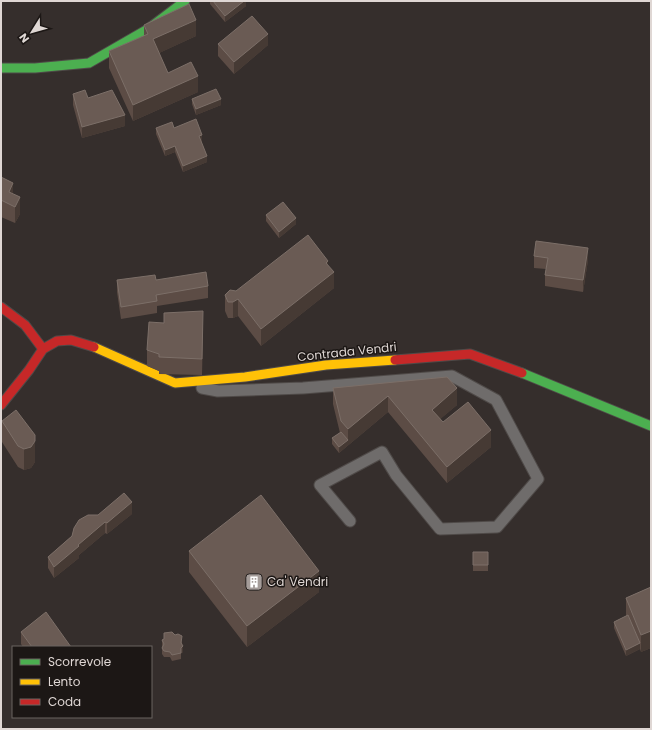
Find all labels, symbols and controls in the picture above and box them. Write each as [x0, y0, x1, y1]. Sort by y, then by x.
north arrow [12, 12, 52, 52]
text: N [15, 30, 33, 46]
street label: Contrada Vendri [296, 338, 398, 365]
building icon: Ca' Vendri [244, 572, 264, 592]
place label: Ca' Vendri [267, 573, 328, 590]
legend [12, 646, 152, 718]
text: Scorrevole [48, 653, 111, 670]
text: Lento [48, 673, 81, 690]
text: Coda [48, 693, 81, 710]

